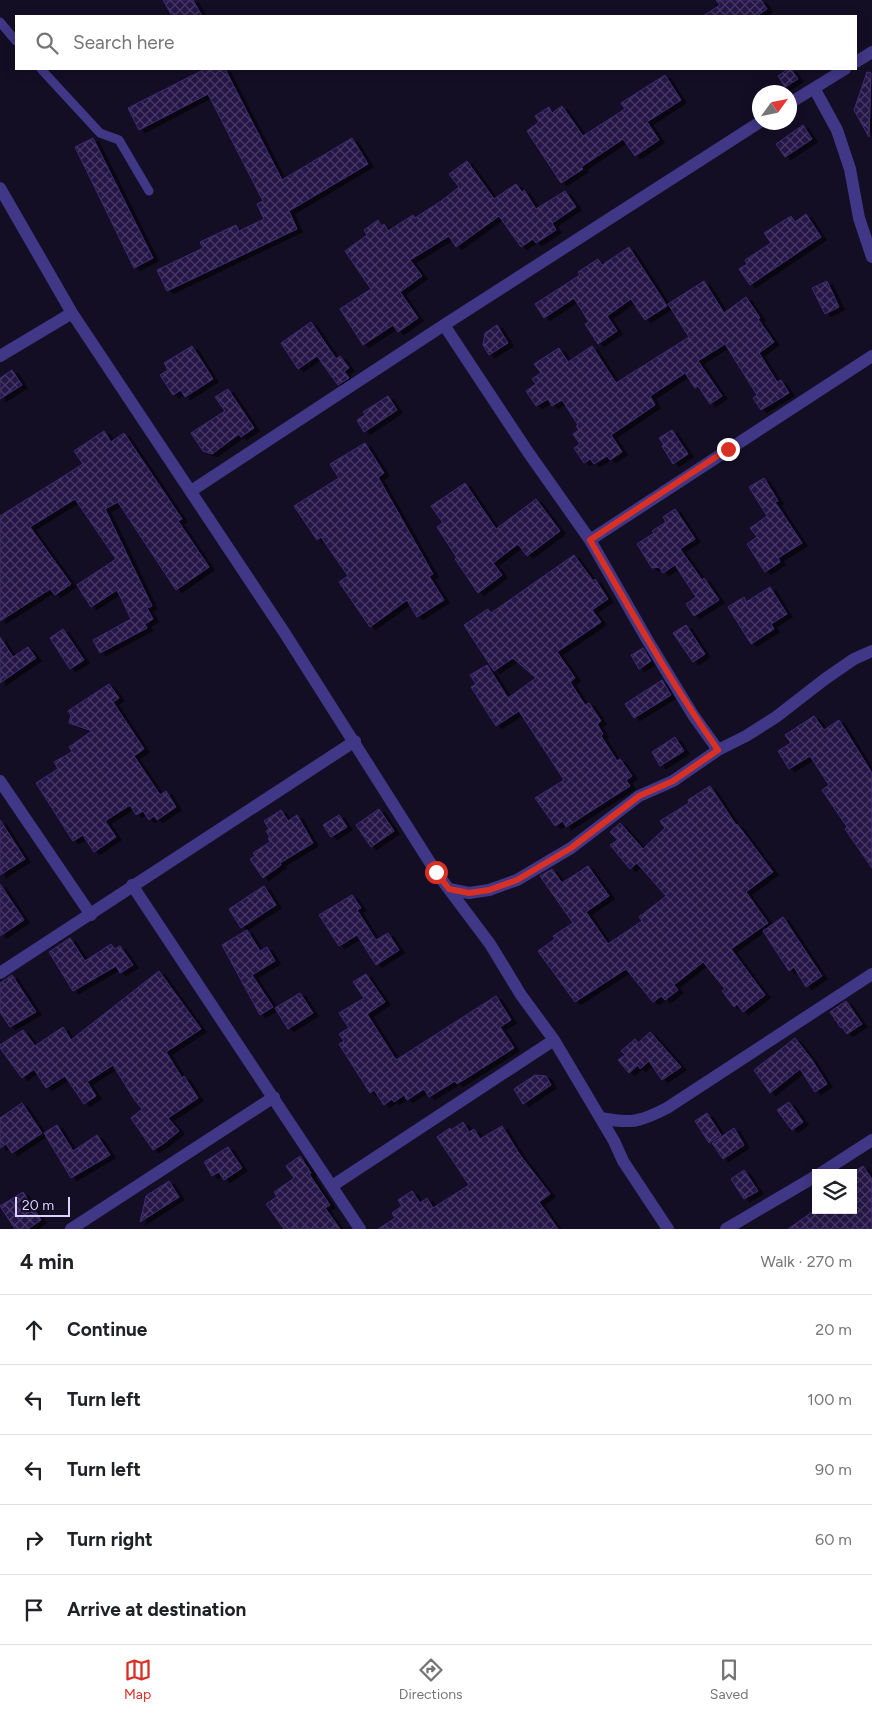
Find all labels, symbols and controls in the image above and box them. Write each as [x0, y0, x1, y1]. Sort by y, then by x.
search box [15, 15, 857, 70]
icon: search [33, 29, 61, 57]
text: Search here [73, 31, 175, 54]
north arrow [752, 85, 797, 130]
route end [717, 438, 740, 461]
route start [425, 861, 448, 884]
map controls [812, 1169, 857, 1214]
button: layers [812, 1169, 857, 1214]
scale bar [15, 1194, 70, 1217]
text: 20 m [22, 1197, 54, 1214]
text: 4 min [20, 1249, 74, 1274]
text: Walk · 270 m [761, 1252, 852, 1271]
icon: ahead [20, 1316, 48, 1344]
text: Continue [67, 1318, 147, 1341]
text: 20 m [815, 1320, 852, 1339]
icon: left [20, 1386, 48, 1414]
text: Turn left [67, 1388, 141, 1411]
text: 100 m [807, 1390, 852, 1409]
icon: left [20, 1456, 48, 1484]
text: Turn left [67, 1458, 141, 1481]
text: 90 m [815, 1460, 852, 1479]
icon: right [20, 1526, 48, 1554]
text: Turn right [67, 1528, 153, 1551]
text: 60 m [815, 1530, 852, 1549]
icon: arrive [20, 1596, 48, 1624]
text: Arrive at destination [67, 1598, 246, 1621]
tab: Map [124, 1656, 152, 1703]
tab: Directions [399, 1656, 463, 1703]
tab: Saved [710, 1656, 748, 1703]

